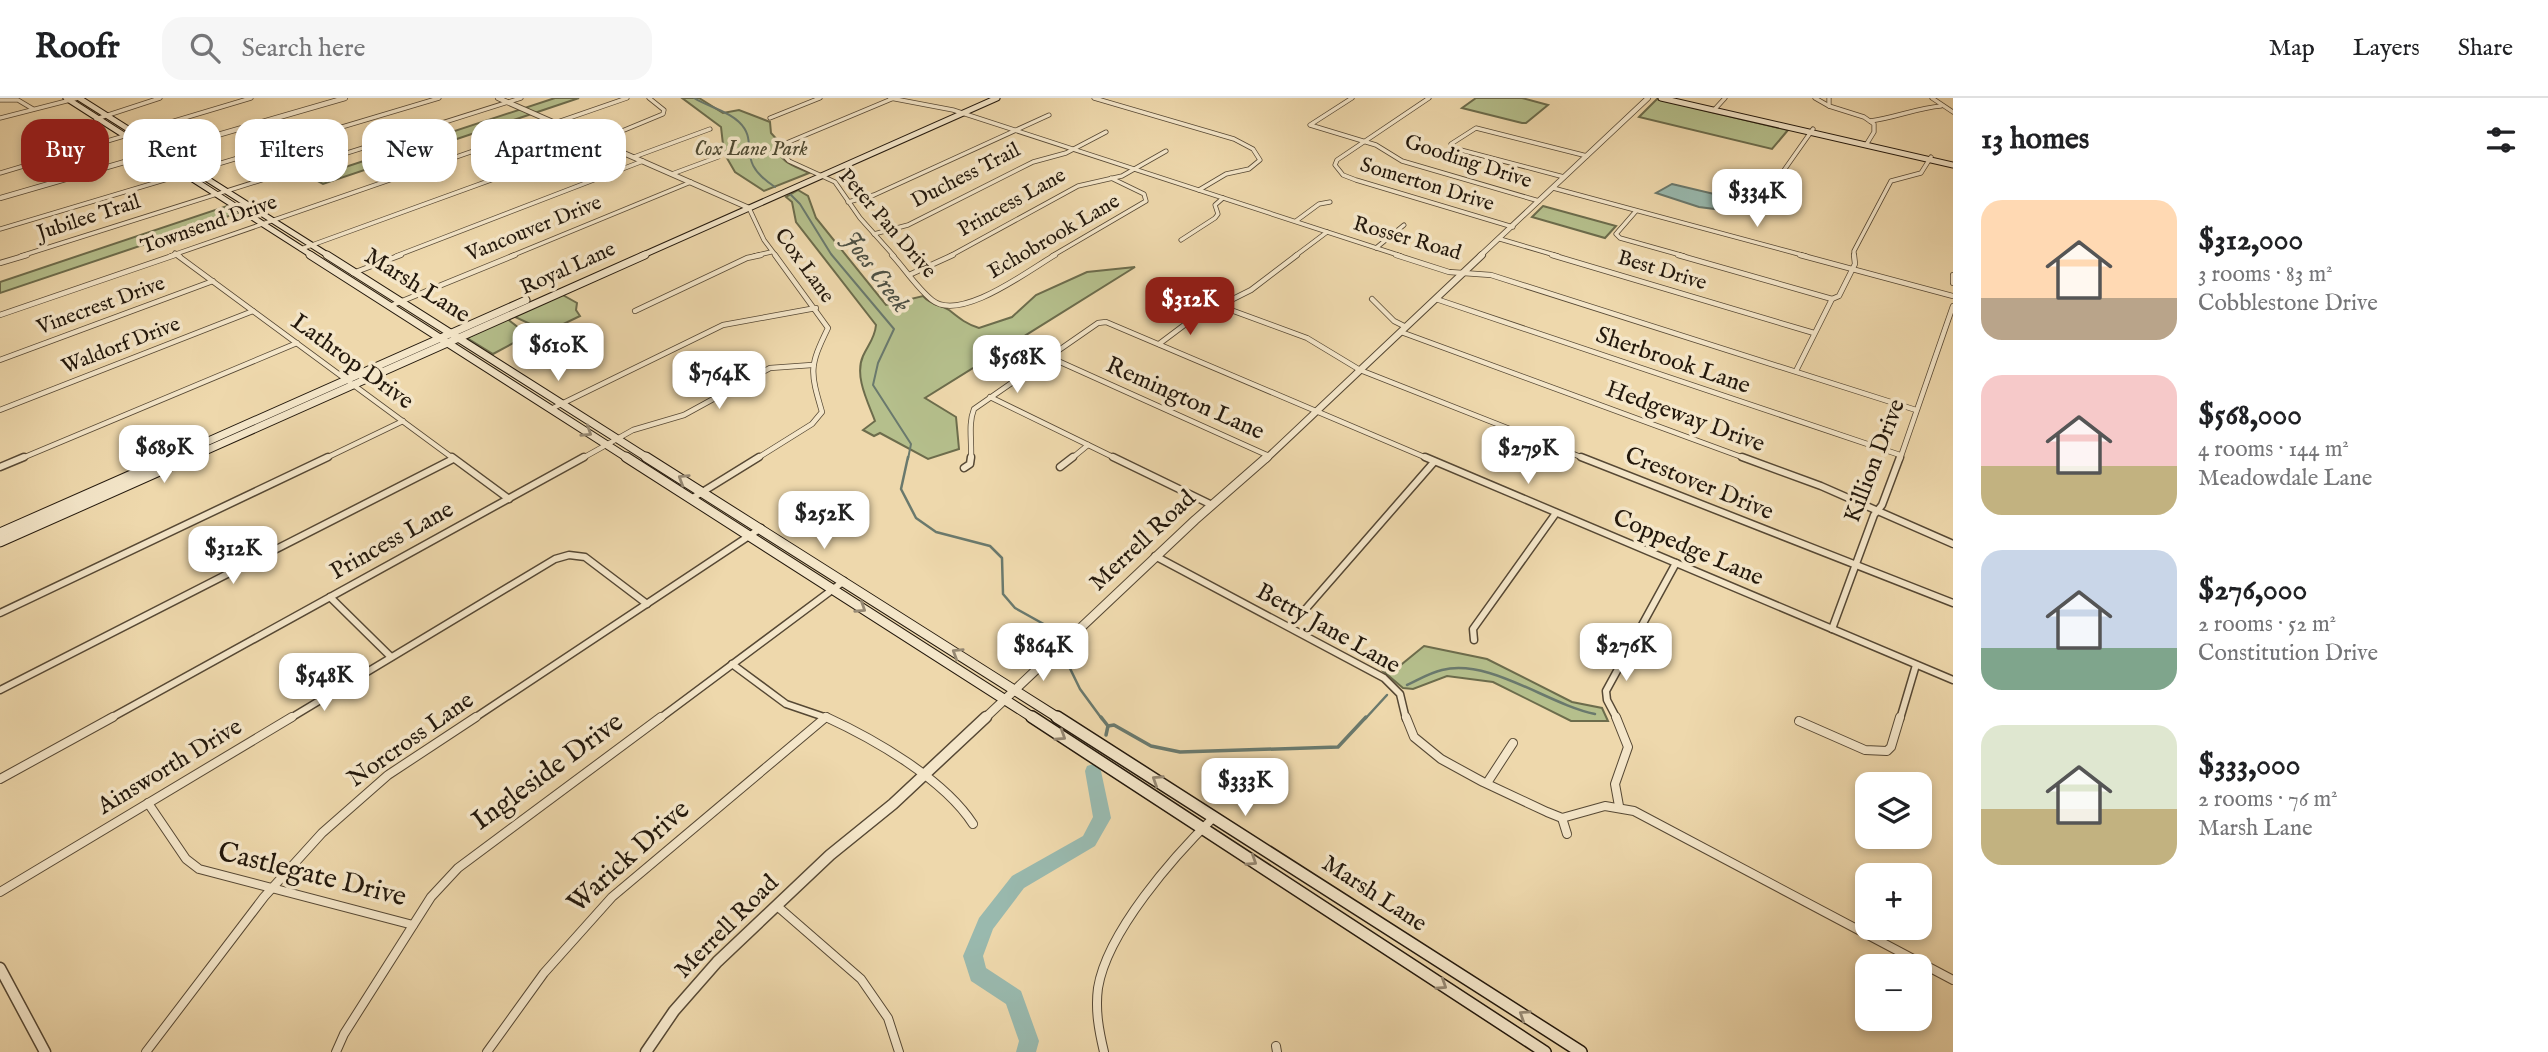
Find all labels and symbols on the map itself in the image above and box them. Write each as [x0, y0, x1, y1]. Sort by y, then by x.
street label: Gooding Drive [1401, 129, 1535, 195]
park label: Cox Lane Park [694, 136, 808, 163]
street label: Duchess Trail [907, 137, 1025, 215]
street label: Somerton Drive [1357, 152, 1498, 218]
street label: Princess Lane [953, 162, 1071, 244]
street label: Peter Pan Drive [832, 164, 942, 285]
pin: $334K [1708, 170, 1806, 229]
street label: Echobrook Lane [983, 188, 1125, 286]
street label: Jubilee Trail [32, 189, 144, 248]
street label: Townsend Drive [137, 189, 281, 261]
street label: Vancouver Drive [461, 189, 606, 269]
street label: Rosser Road [1350, 211, 1465, 268]
street label: Cox Lane [768, 223, 840, 309]
water label: Joes Creek [835, 225, 918, 320]
street label: Royal Lane [516, 236, 620, 302]
street label: Marsh Lane [358, 241, 476, 331]
street label: Best Drive [1614, 245, 1710, 297]
street label: Vinecrest Drive [32, 270, 169, 342]
pin: $312K [1141, 278, 1239, 337]
street label: Lathrop Drive [285, 307, 419, 417]
street label: Waldorf Drive [58, 311, 184, 381]
street label: Sherbrook Lane [1592, 320, 1754, 402]
pin: $610K [509, 324, 607, 383]
pin: $568K [968, 336, 1066, 395]
street label: Remington Lane [1101, 350, 1269, 448]
pin: $764K [670, 352, 768, 411]
street label: Hedgeway Drive [1601, 374, 1769, 460]
street label: Killion Drive [1837, 395, 1913, 527]
one-way arrow [579, 424, 592, 437]
pin: $689K [115, 426, 213, 485]
pin: $279K [1479, 426, 1577, 486]
street label: Crestover Drive [1620, 440, 1778, 528]
one-way arrow [677, 474, 690, 487]
street label: Merrell Road [1083, 484, 1203, 598]
pin: $252K [775, 491, 873, 551]
street label: Princess Lane [325, 494, 459, 588]
street label: Coppedge Lane [1608, 502, 1768, 594]
pin: $312K [184, 526, 282, 586]
street label: Betty Jane Lane [1250, 577, 1406, 681]
one-way arrow [853, 599, 866, 612]
pin: $864K [994, 624, 1092, 683]
pin: $276K [1577, 624, 1675, 683]
one-way arrow [952, 648, 965, 661]
pin: $548K [275, 654, 373, 713]
street label: Norcross Lane [342, 685, 480, 795]
street label: Ingleside Drive [465, 705, 631, 839]
street label: Ainsworth Drive [91, 712, 248, 823]
one-way arrow [1053, 728, 1066, 741]
pin: $333K [1196, 758, 1294, 818]
one-way arrow [1152, 775, 1165, 788]
street label: Warick Drive [560, 793, 698, 921]
street label: Castlegate Drive [214, 835, 410, 915]
street label: Marsh Lane [1315, 848, 1433, 940]
one-way arrow [1244, 852, 1257, 865]
street label: Merrell Road [668, 868, 786, 986]
one-way arrow [1434, 977, 1447, 989]
one-way arrow [1519, 1011, 1532, 1023]

